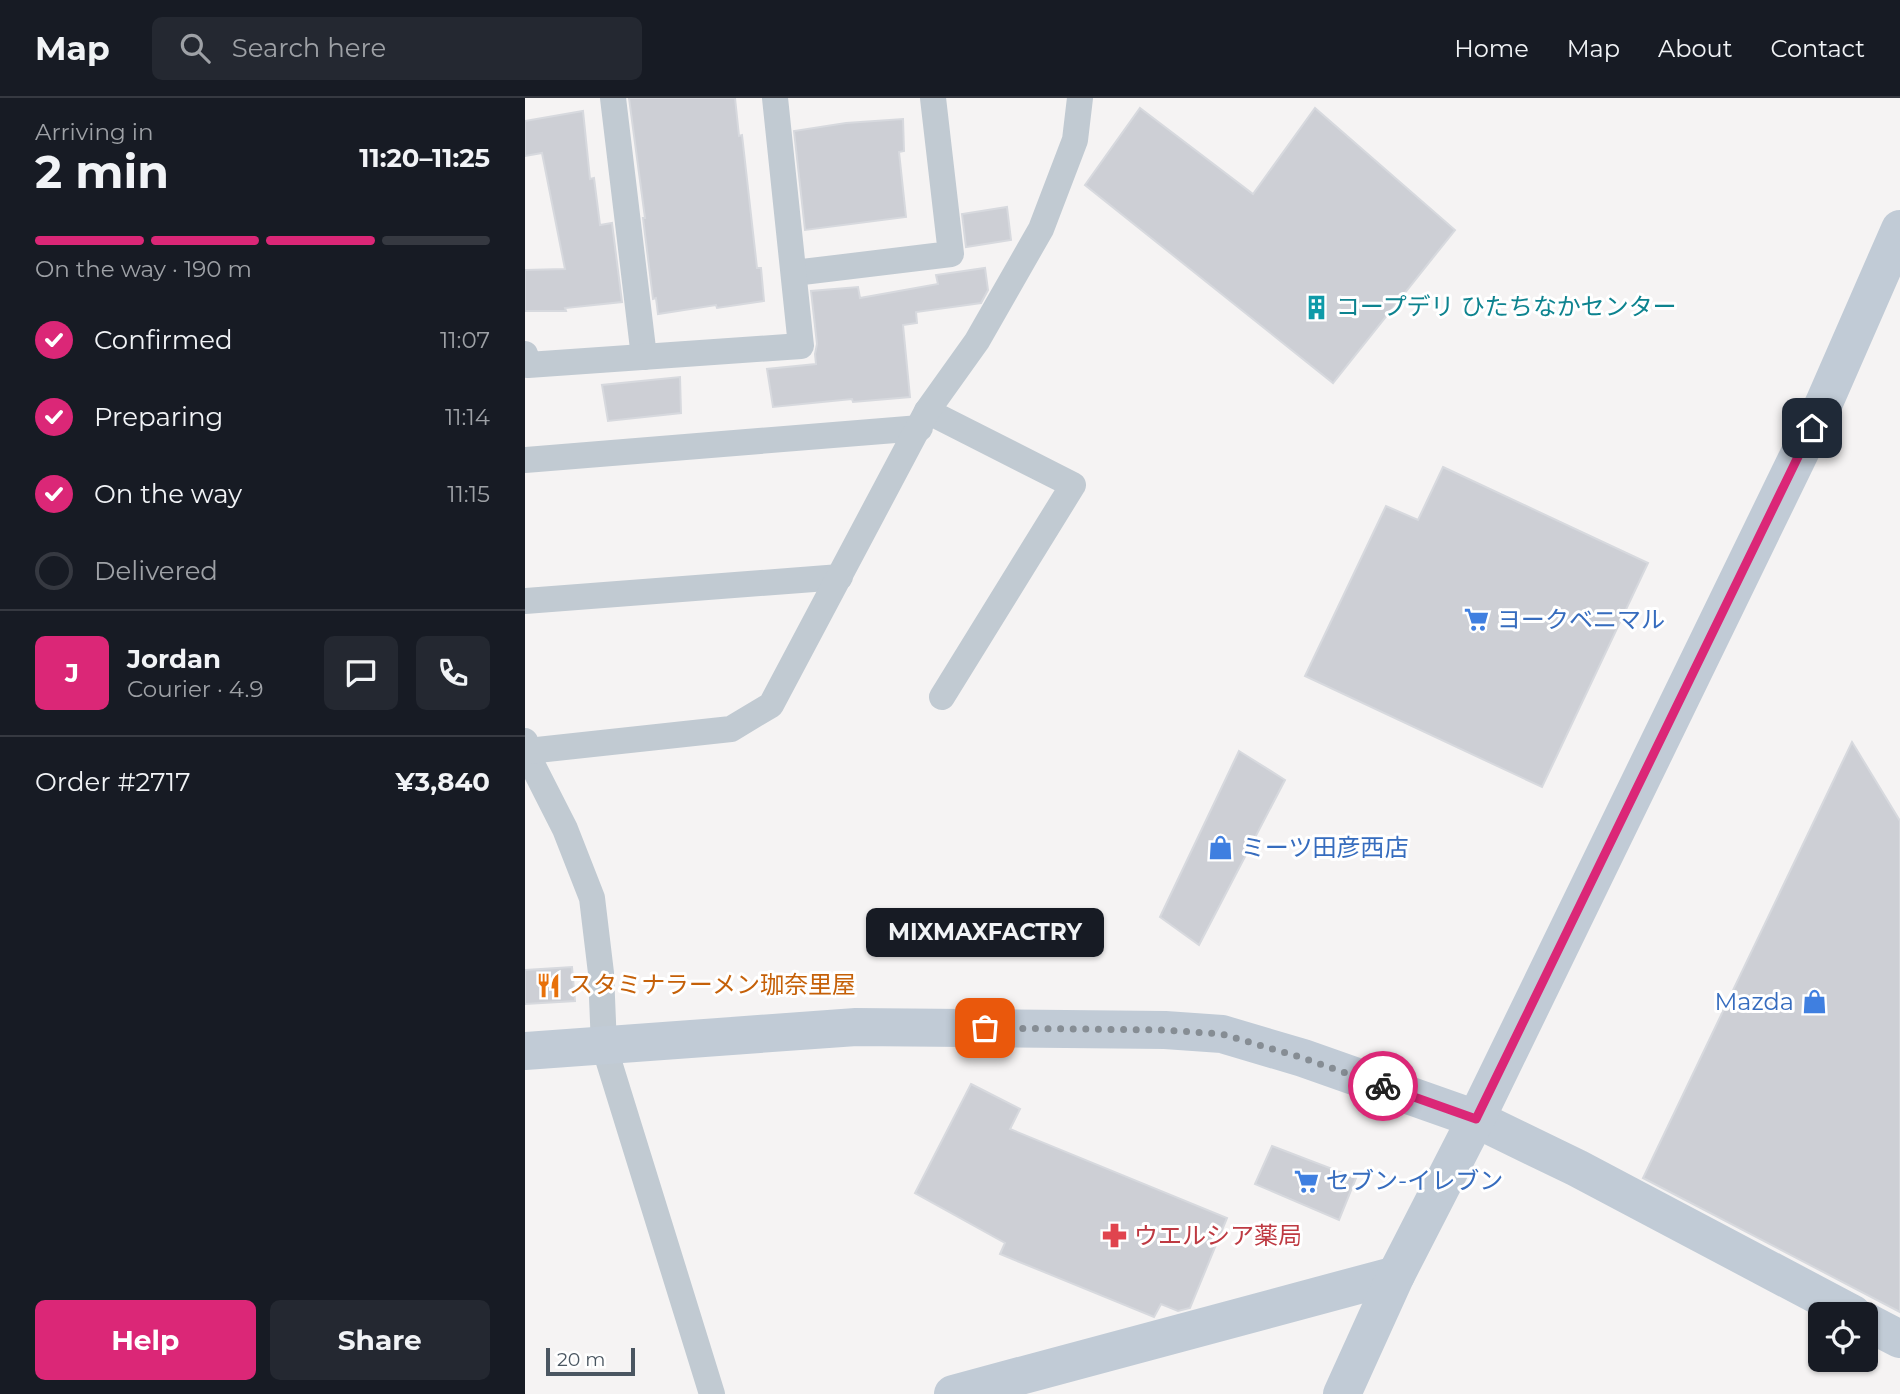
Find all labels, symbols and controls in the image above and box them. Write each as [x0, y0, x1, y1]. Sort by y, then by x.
search box [152, 17, 642, 80]
text: Map [35, 28, 110, 68]
icon: search [176, 29, 214, 67]
text: Search here [232, 32, 386, 64]
text: Home [1454, 34, 1529, 63]
text: Map [1567, 34, 1620, 63]
text: About [1658, 34, 1732, 63]
text: Contact [1770, 34, 1865, 63]
text: Arriving in [35, 118, 154, 146]
text: 11:20–11:25 [359, 142, 490, 174]
text: 2 min [35, 143, 169, 200]
text: On the way · 190 m [35, 255, 252, 283]
place label: コープデリ ひたちなかセンター [1336, 292, 1677, 321]
building icon: コープデリ ひたちなかセンター [1302, 293, 1330, 321]
icon: check [35, 321, 73, 359]
text: Confirmed [94, 324, 233, 356]
text: 11:07 [440, 326, 490, 354]
icon: check [35, 398, 73, 436]
pin [1782, 398, 1842, 458]
text: Preparing [94, 401, 223, 433]
text: 11:14 [445, 403, 490, 431]
icon: home [1793, 409, 1831, 447]
icon: check [35, 475, 73, 513]
text: On the way [94, 478, 242, 510]
text: 11:15 [447, 480, 490, 508]
text: Delivered [94, 555, 218, 587]
place label: ヨークベニマル [1497, 605, 1665, 634]
supermarket icon: ヨークベニマル [1463, 606, 1491, 634]
button: chat [324, 636, 398, 710]
button: phone [416, 636, 490, 710]
text: Jordan [127, 643, 221, 675]
text: J [65, 657, 79, 689]
text: Courier · 4.9 [127, 675, 263, 703]
text: Order #2717 [35, 766, 191, 798]
text: ¥3,840 [395, 766, 490, 798]
place label: ミーツ田彦西店 [1241, 833, 1409, 862]
shop icon: ミーツ田彦西店 [1207, 834, 1235, 862]
callout: MIXMAXFACTRY [866, 909, 1104, 958]
text: MIXMAXFACTRY [888, 918, 1082, 946]
place label: スタミナラーメン珈奈里屋 [569, 970, 856, 999]
restaurant icon: スタミナラーメン珈奈里屋 [535, 971, 563, 999]
place label: Mazda [1714, 987, 1794, 1016]
shop icon: Mazda [1800, 988, 1828, 1016]
pin [955, 998, 1015, 1058]
icon: bag [966, 1009, 1004, 1047]
courier [1348, 1051, 1418, 1121]
icon: bike [1364, 1067, 1402, 1105]
place label: セブン-イレブン [1326, 1166, 1503, 1195]
supermarket icon: セブン-イレブン [1292, 1167, 1320, 1195]
place label: ウエルシア薬局 [1134, 1221, 1302, 1250]
pharmacy icon: ウエルシア薬局 [1100, 1222, 1128, 1250]
button: Help [35, 1300, 256, 1380]
button: Share [270, 1300, 490, 1380]
map controls [1808, 1302, 1878, 1372]
button: locate [1808, 1302, 1878, 1372]
scale bar [546, 1345, 635, 1377]
text: 20 m [557, 1348, 605, 1371]

